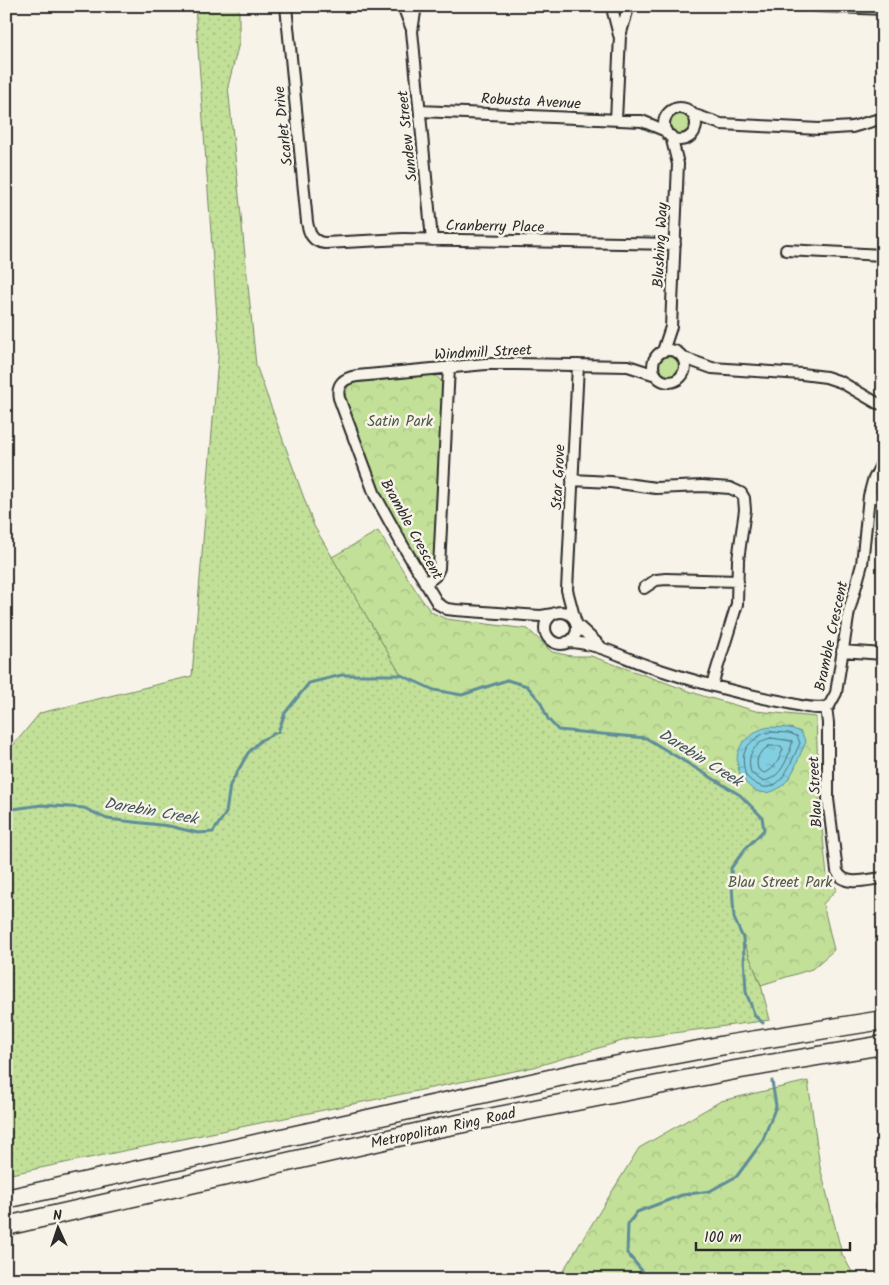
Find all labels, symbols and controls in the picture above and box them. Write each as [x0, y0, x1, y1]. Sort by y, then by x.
street label: Scarlet Drive [268, 85, 300, 167]
street label: Robusta Avenue [480, 87, 582, 117]
street label: Sundew Street [391, 89, 425, 183]
street label: Blushing Way [647, 201, 675, 288]
street label: Cranberry Place [445, 214, 545, 240]
street label: Windmill Street [434, 338, 533, 368]
park label: Satin Park [367, 410, 434, 434]
street label: Star Grove [545, 443, 573, 511]
street label: Bramble Crescent [373, 475, 449, 585]
street label: Bramble Crescent [809, 579, 855, 694]
water label: Darebin Creek [654, 723, 749, 795]
street label: Blau Street [802, 755, 830, 828]
water label: Darebin Creek [102, 791, 202, 832]
park label: Blau Street Park [728, 871, 833, 895]
street label: Metropolitan Ring Road [368, 1102, 518, 1156]
north arrow [32, 1202, 82, 1252]
text: N [52, 1205, 63, 1227]
scale bar [696, 1220, 850, 1252]
text: 100 m [704, 1226, 742, 1250]

